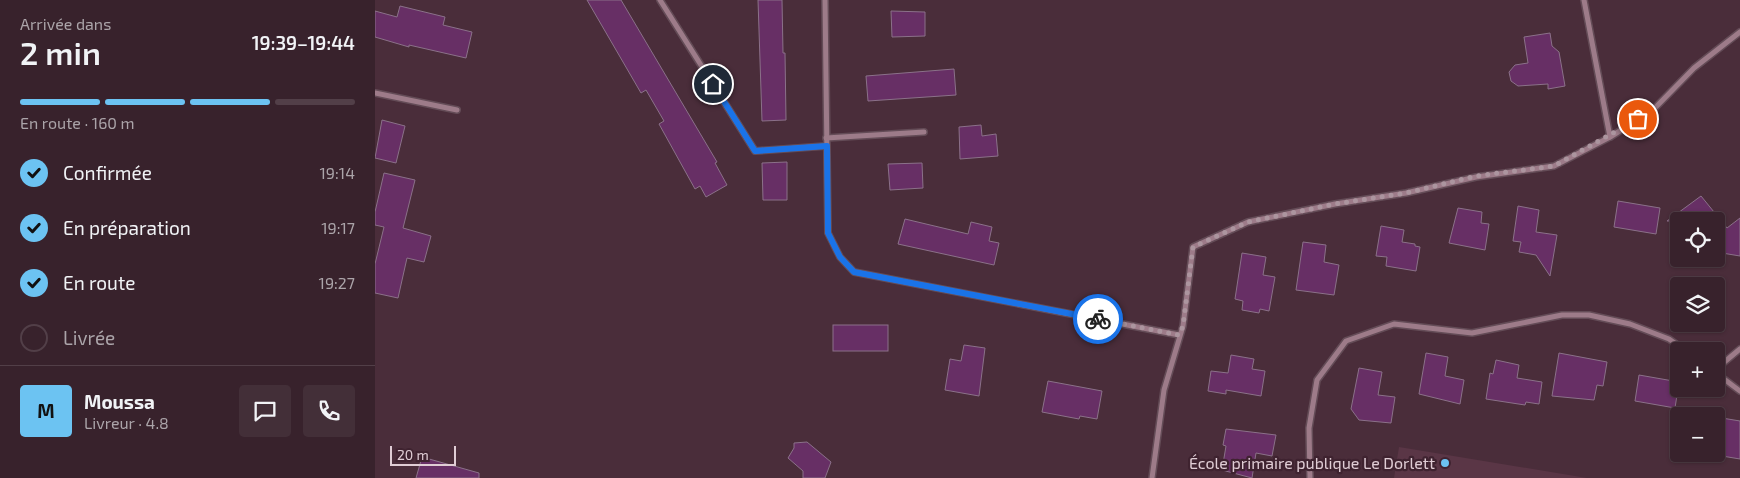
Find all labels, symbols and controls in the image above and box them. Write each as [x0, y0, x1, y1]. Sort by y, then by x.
text: Arrivée dans [20, 14, 111, 33]
text: 19:39–19:44 [252, 31, 355, 54]
text: 2 min [20, 33, 101, 71]
pin [692, 63, 734, 105]
icon: home [699, 70, 727, 98]
pin [1617, 98, 1659, 140]
icon: bag [1624, 105, 1652, 133]
text: En route · 160 m [20, 113, 135, 132]
icon: check [20, 159, 48, 187]
text: Confirmée [63, 161, 152, 184]
text: 19:14 [319, 163, 355, 182]
map controls [1670, 212, 1725, 462]
button: locate [1670, 212, 1725, 267]
icon: check [20, 214, 48, 242]
text: En préparation [63, 216, 191, 239]
text: 19:17 [321, 218, 355, 237]
icon: check [20, 269, 48, 297]
text: En route [63, 271, 135, 294]
text: 19:27 [319, 273, 355, 292]
button: layers [1670, 277, 1725, 332]
courier [1073, 294, 1123, 344]
icon: bike [1084, 305, 1112, 333]
text: Livrée [63, 326, 115, 349]
button: + [1670, 342, 1725, 397]
button: chat [239, 385, 291, 437]
button: phone [303, 385, 355, 437]
text: Moussa [84, 390, 155, 413]
text: M [37, 399, 55, 422]
button: − [1670, 407, 1725, 462]
text: Livreur · 4.8 [84, 413, 169, 432]
scale bar [390, 443, 456, 466]
text: 20 m [397, 446, 429, 463]
place label: École primaire publique Le Dorlett [1189, 453, 1435, 472]
marker: École primaire publique Le Dorlett [1439, 457, 1451, 469]

